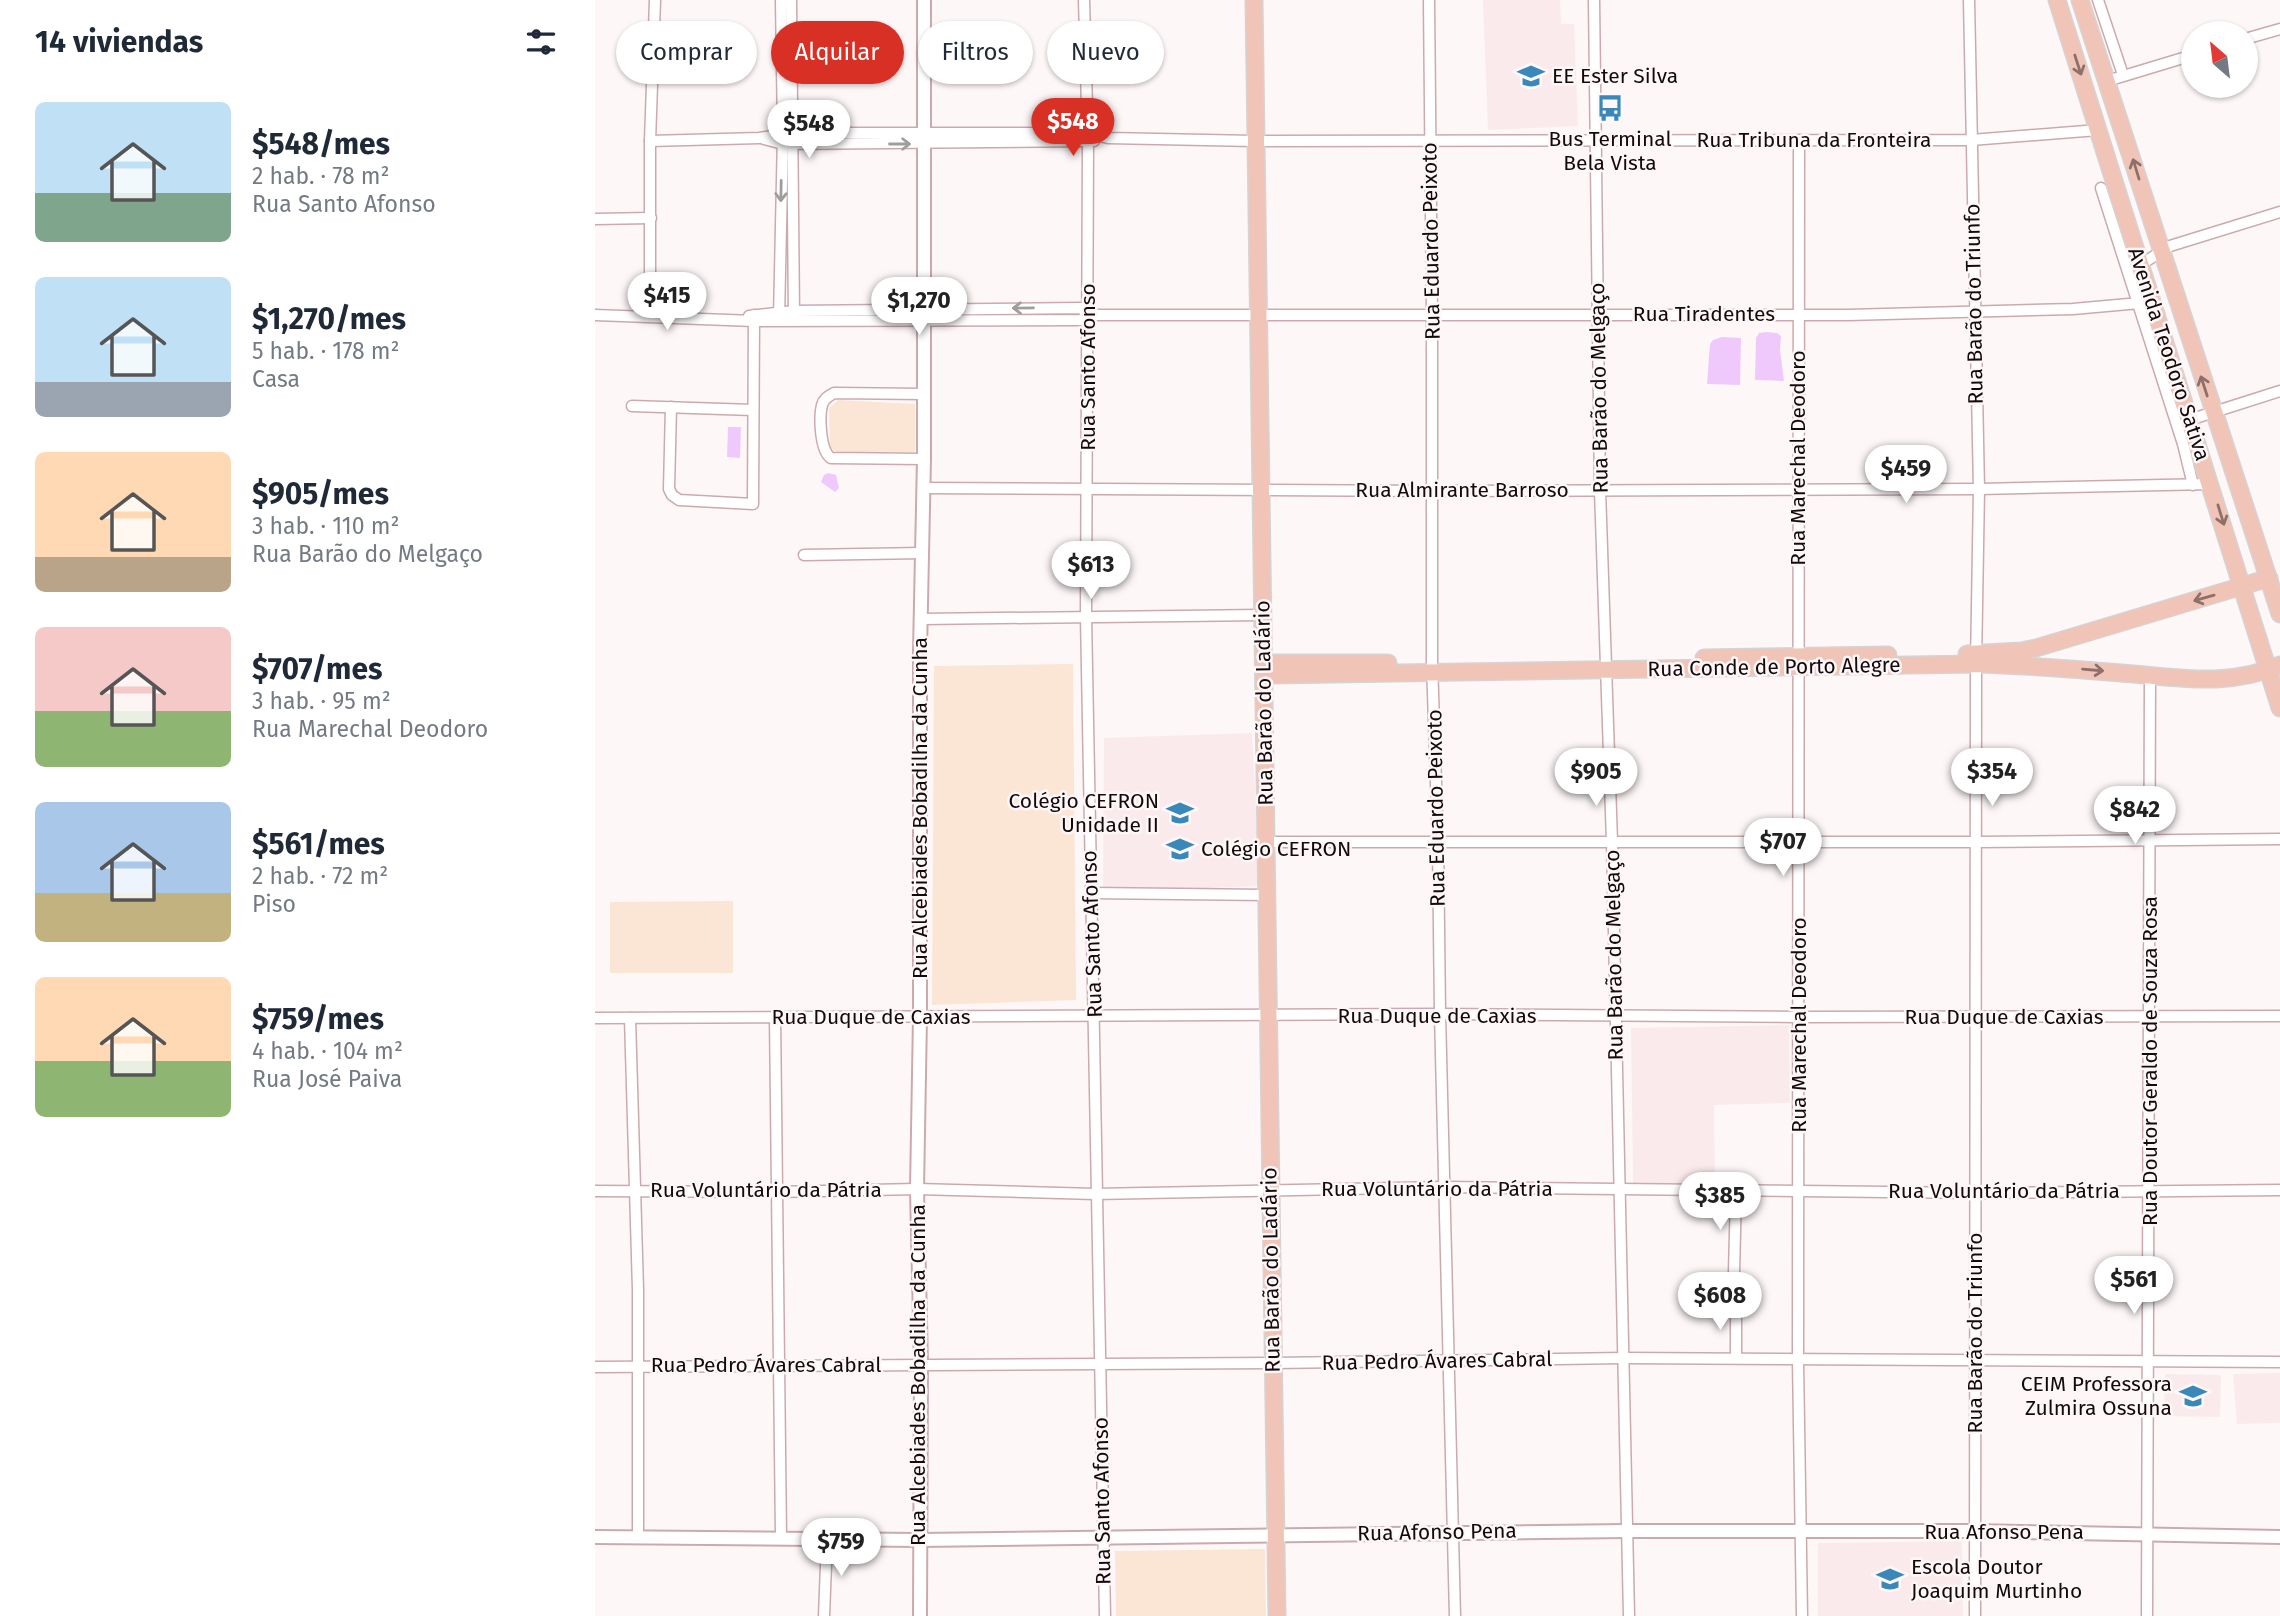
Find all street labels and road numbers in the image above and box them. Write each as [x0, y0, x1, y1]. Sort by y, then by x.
street label: Rua Tribuna da Fronteira [1697, 127, 1931, 153]
street label: Rua Eduardo Peixoto [1416, 142, 1446, 340]
street label: Rua Barão do Triunfo [1959, 203, 1989, 405]
street label: Avenida Teodoro Sativa [2122, 244, 2216, 464]
street label: Rua Barão do Melgaço [1584, 282, 1614, 494]
street label: Rua Santo Afonso [1075, 283, 1101, 451]
street label: Rua Tiradentes [1633, 301, 1775, 327]
street label: Rua Marechal Deodoro [1785, 350, 1811, 566]
street label: Rua Almirante Barroso [1355, 477, 1569, 503]
street label: Rua Barão do Ladário [1249, 600, 1279, 806]
street label: Rua Alcebiades Bobadilha da Cunha [907, 637, 933, 979]
street label: Rua Conde de Porto Alegre [1647, 652, 1901, 682]
street label: Rua Eduardo Peixoto [1421, 709, 1451, 907]
street label: Rua Barão do Melgaço [1599, 849, 1629, 1061]
street label: Rua Santo Afonso [1076, 850, 1108, 1018]
street label: Rua Doutor Geraldo de Souza Rosa [2137, 896, 2163, 1226]
street label: Rua Marechal Deodoro [1786, 917, 1812, 1133]
street label: Rua Duque de Caxias [1337, 1003, 1537, 1029]
street label: Rua Duque de Caxias [771, 1004, 971, 1030]
street label: Rua Duque de Caxias [1904, 1004, 2104, 1030]
street label: Rua Barão do Ladário [1256, 1167, 1286, 1373]
street label: Rua Voluntário da Pátria [1321, 1176, 1553, 1202]
street label: Rua Voluntário da Pátria [650, 1177, 882, 1203]
street label: Rua Voluntário da Pátria [1888, 1178, 2120, 1204]
street label: Rua Alcebiades Bobadilha da Cunha [905, 1204, 931, 1546]
street label: Rua Barão do Triunfo [1962, 1233, 1988, 1434]
street label: Rua Pedro Ávares Cabral [1321, 1346, 1553, 1376]
street label: Rua Pedro Ávares Cabral [651, 1352, 881, 1378]
street label: Rua Santo Afonso [1088, 1417, 1116, 1585]
street label: Rua Afonso Pena [1357, 1518, 1517, 1546]
street label: Rua Afonso Pena [1924, 1519, 2084, 1545]

